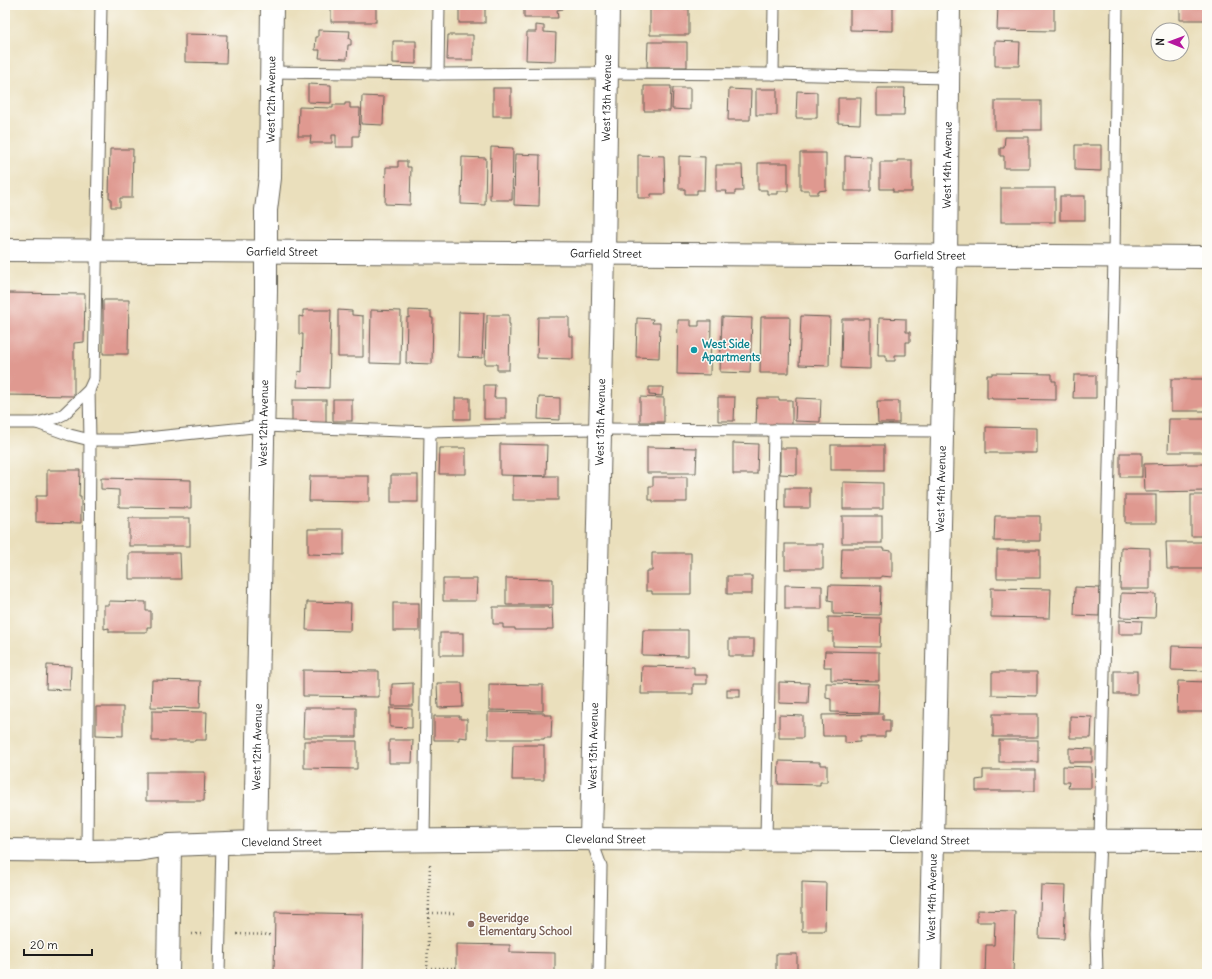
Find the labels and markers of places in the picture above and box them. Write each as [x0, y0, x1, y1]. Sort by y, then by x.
place label: West Side Apartments [702, 337, 760, 365]
marker: West Side Apartments [689, 345, 699, 355]
place label: Beveridge Elementary School [479, 911, 572, 939]
marker: Beveridge Elementary School [466, 919, 476, 929]

